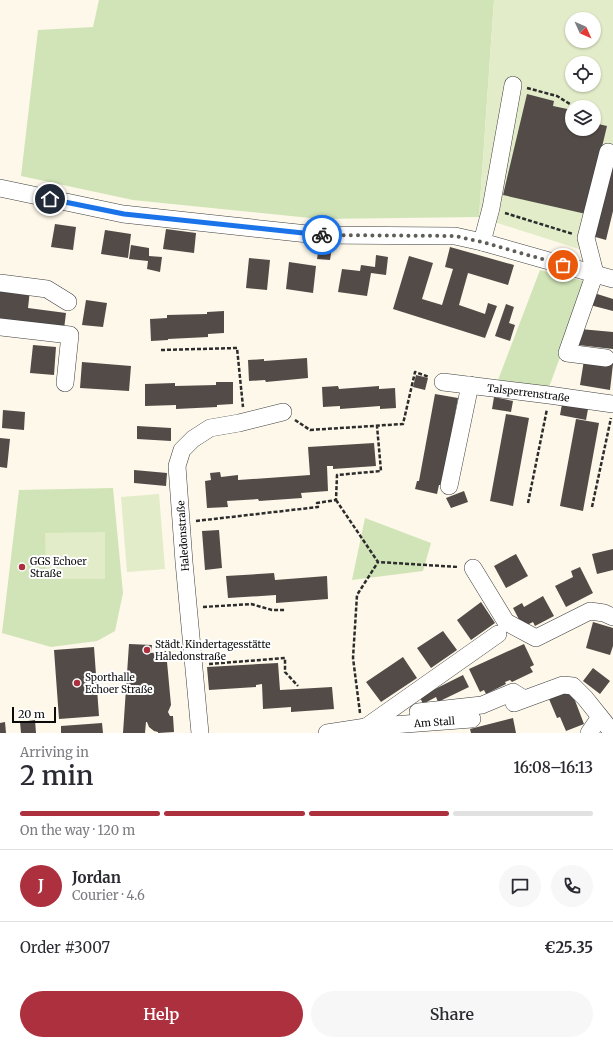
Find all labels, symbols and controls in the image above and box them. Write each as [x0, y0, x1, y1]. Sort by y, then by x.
north arrow [565, 12, 601, 48]
map controls [565, 12, 601, 136]
button: locate [565, 56, 601, 92]
button: layers [565, 100, 601, 136]
pin [33, 182, 67, 216]
icon: home [39, 188, 61, 210]
courier [302, 215, 342, 255]
icon: bike [311, 224, 333, 246]
pin [546, 248, 580, 282]
icon: bag [552, 254, 574, 276]
street label: Talsperrenstraße [486, 381, 570, 404]
street label: Haledonstraße [174, 500, 192, 572]
place label: GGS Echoer Straße [30, 555, 87, 580]
marker: GGS Echoer Straße [17, 562, 27, 572]
place label: Städt. Kindertagesstätte Haledonstraße [155, 638, 270, 663]
marker: Städt. Kindertagesstätte Haledonstraße [142, 645, 152, 655]
place label: Sporthalle Echoer Straße [85, 671, 153, 696]
marker: Sporthalle Echoer Straße [72, 678, 82, 688]
scale bar [12, 705, 56, 724]
text: 20 m [18, 707, 45, 721]
street label: Am Stall [412, 714, 455, 730]
text: Arriving in [20, 744, 89, 761]
text: 16:08–16:13 [514, 758, 593, 777]
text: 2 min [20, 759, 93, 792]
text: On the way · 120 m [20, 822, 135, 839]
button: chat [499, 865, 541, 907]
button: phone [551, 865, 593, 907]
text: Jordan [72, 868, 121, 887]
text: J [38, 876, 44, 895]
text: Courier · 4.6 [72, 887, 145, 904]
text: Order #3007 [20, 938, 110, 957]
text: €25.35 [544, 938, 593, 957]
button: Help [20, 991, 303, 1037]
button: Share [311, 991, 593, 1037]

